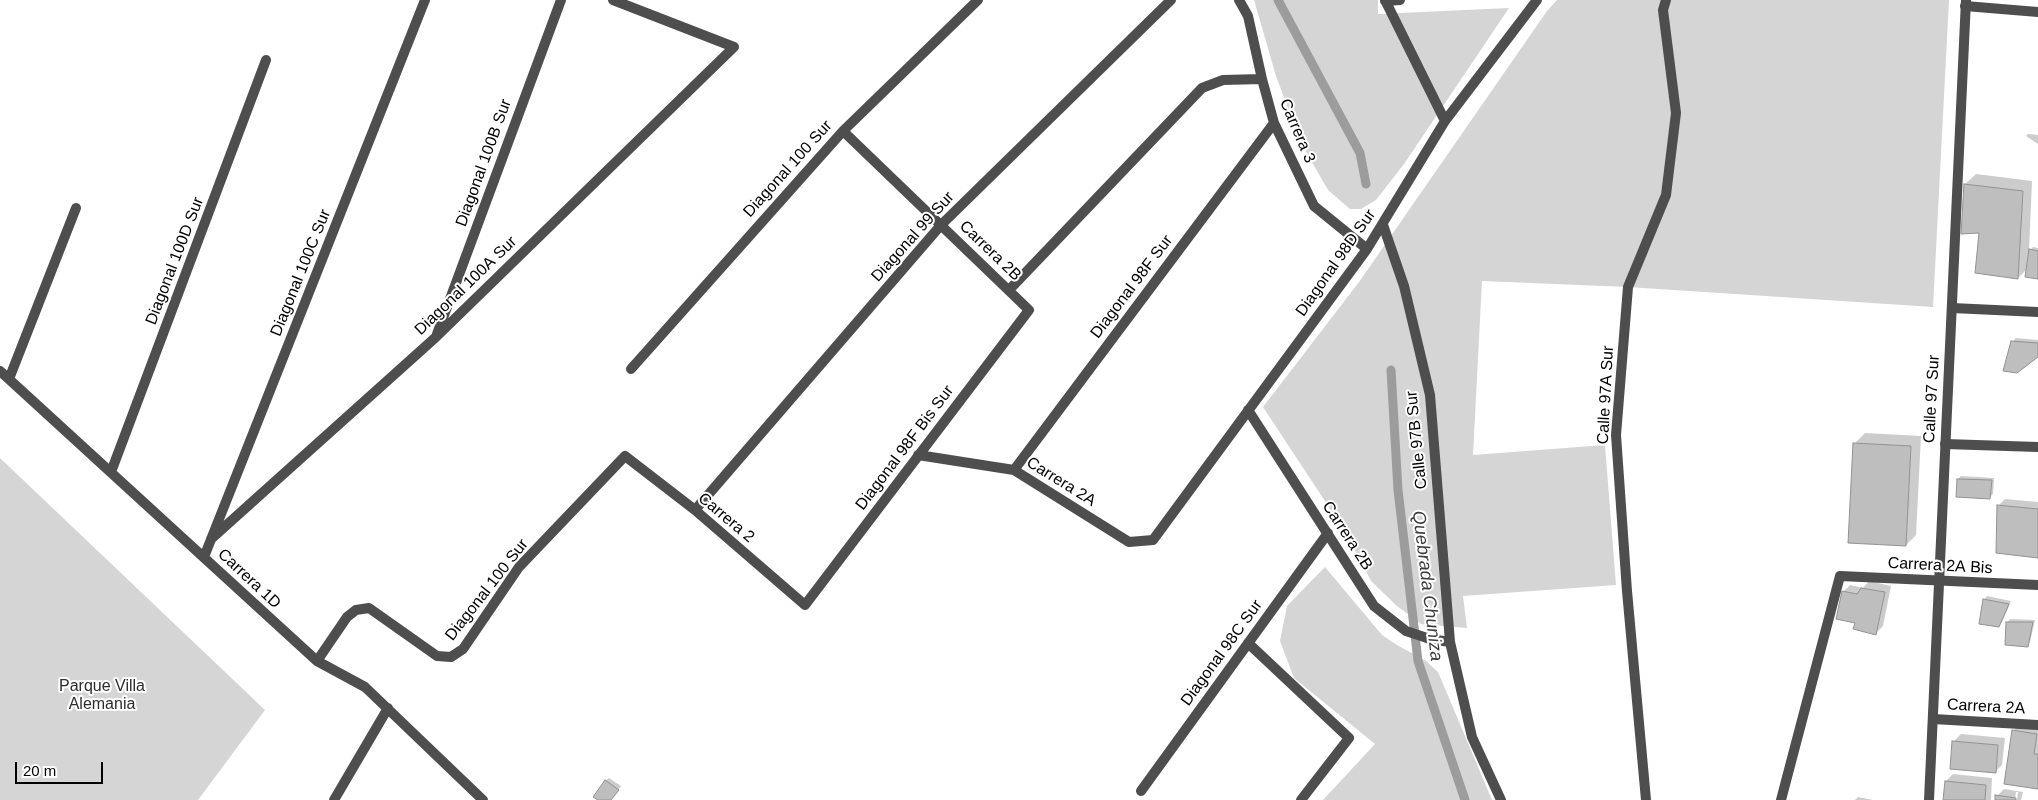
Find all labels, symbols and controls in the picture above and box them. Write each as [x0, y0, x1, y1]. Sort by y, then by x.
street label: Carrera 3 [1275, 96, 1319, 166]
street label: Diagonal 100B Sur [452, 97, 516, 229]
street label: Diagonal 100 Sur [739, 117, 837, 221]
street label: Diagonal 99 Sur [867, 188, 959, 286]
street label: Diagonal 100D Sur [142, 194, 208, 328]
street label: Diagonal 98D Sur [1292, 206, 1380, 320]
street label: Diagonal 100C Sur [267, 207, 335, 339]
street label: Carrera 2B [955, 217, 1025, 285]
street label: Diagonal 100A Sur [411, 232, 521, 340]
street label: Diagonal 98F Sur [1087, 232, 1177, 342]
street label: Calle 97A Sur [1594, 345, 1618, 445]
street label: Calle 97 Sur [1920, 355, 1944, 443]
street label: Diagonal 98F Bis Sur [852, 382, 958, 514]
street label: Calle 97B Sur [1402, 390, 1432, 490]
street label: Carrera 2A [1023, 453, 1099, 511]
street label: Carrera 2 [694, 489, 758, 547]
street label: Carrera 2B [1318, 498, 1376, 574]
water label: Quebrada Chuniza [1407, 510, 1447, 662]
street label: Diagonal 100 Sur [441, 535, 533, 645]
street label: Carrera 1D [214, 545, 284, 613]
street label: Carrera 2A Bis [1887, 554, 1993, 578]
street label: Diagonal 98C Sur [1177, 596, 1267, 710]
park label: Parque Villa Alemania [59, 677, 145, 715]
street label: Carrera 2A [1946, 695, 2026, 719]
scale bar [18, 752, 105, 784]
text: 20 m [23, 762, 56, 779]

